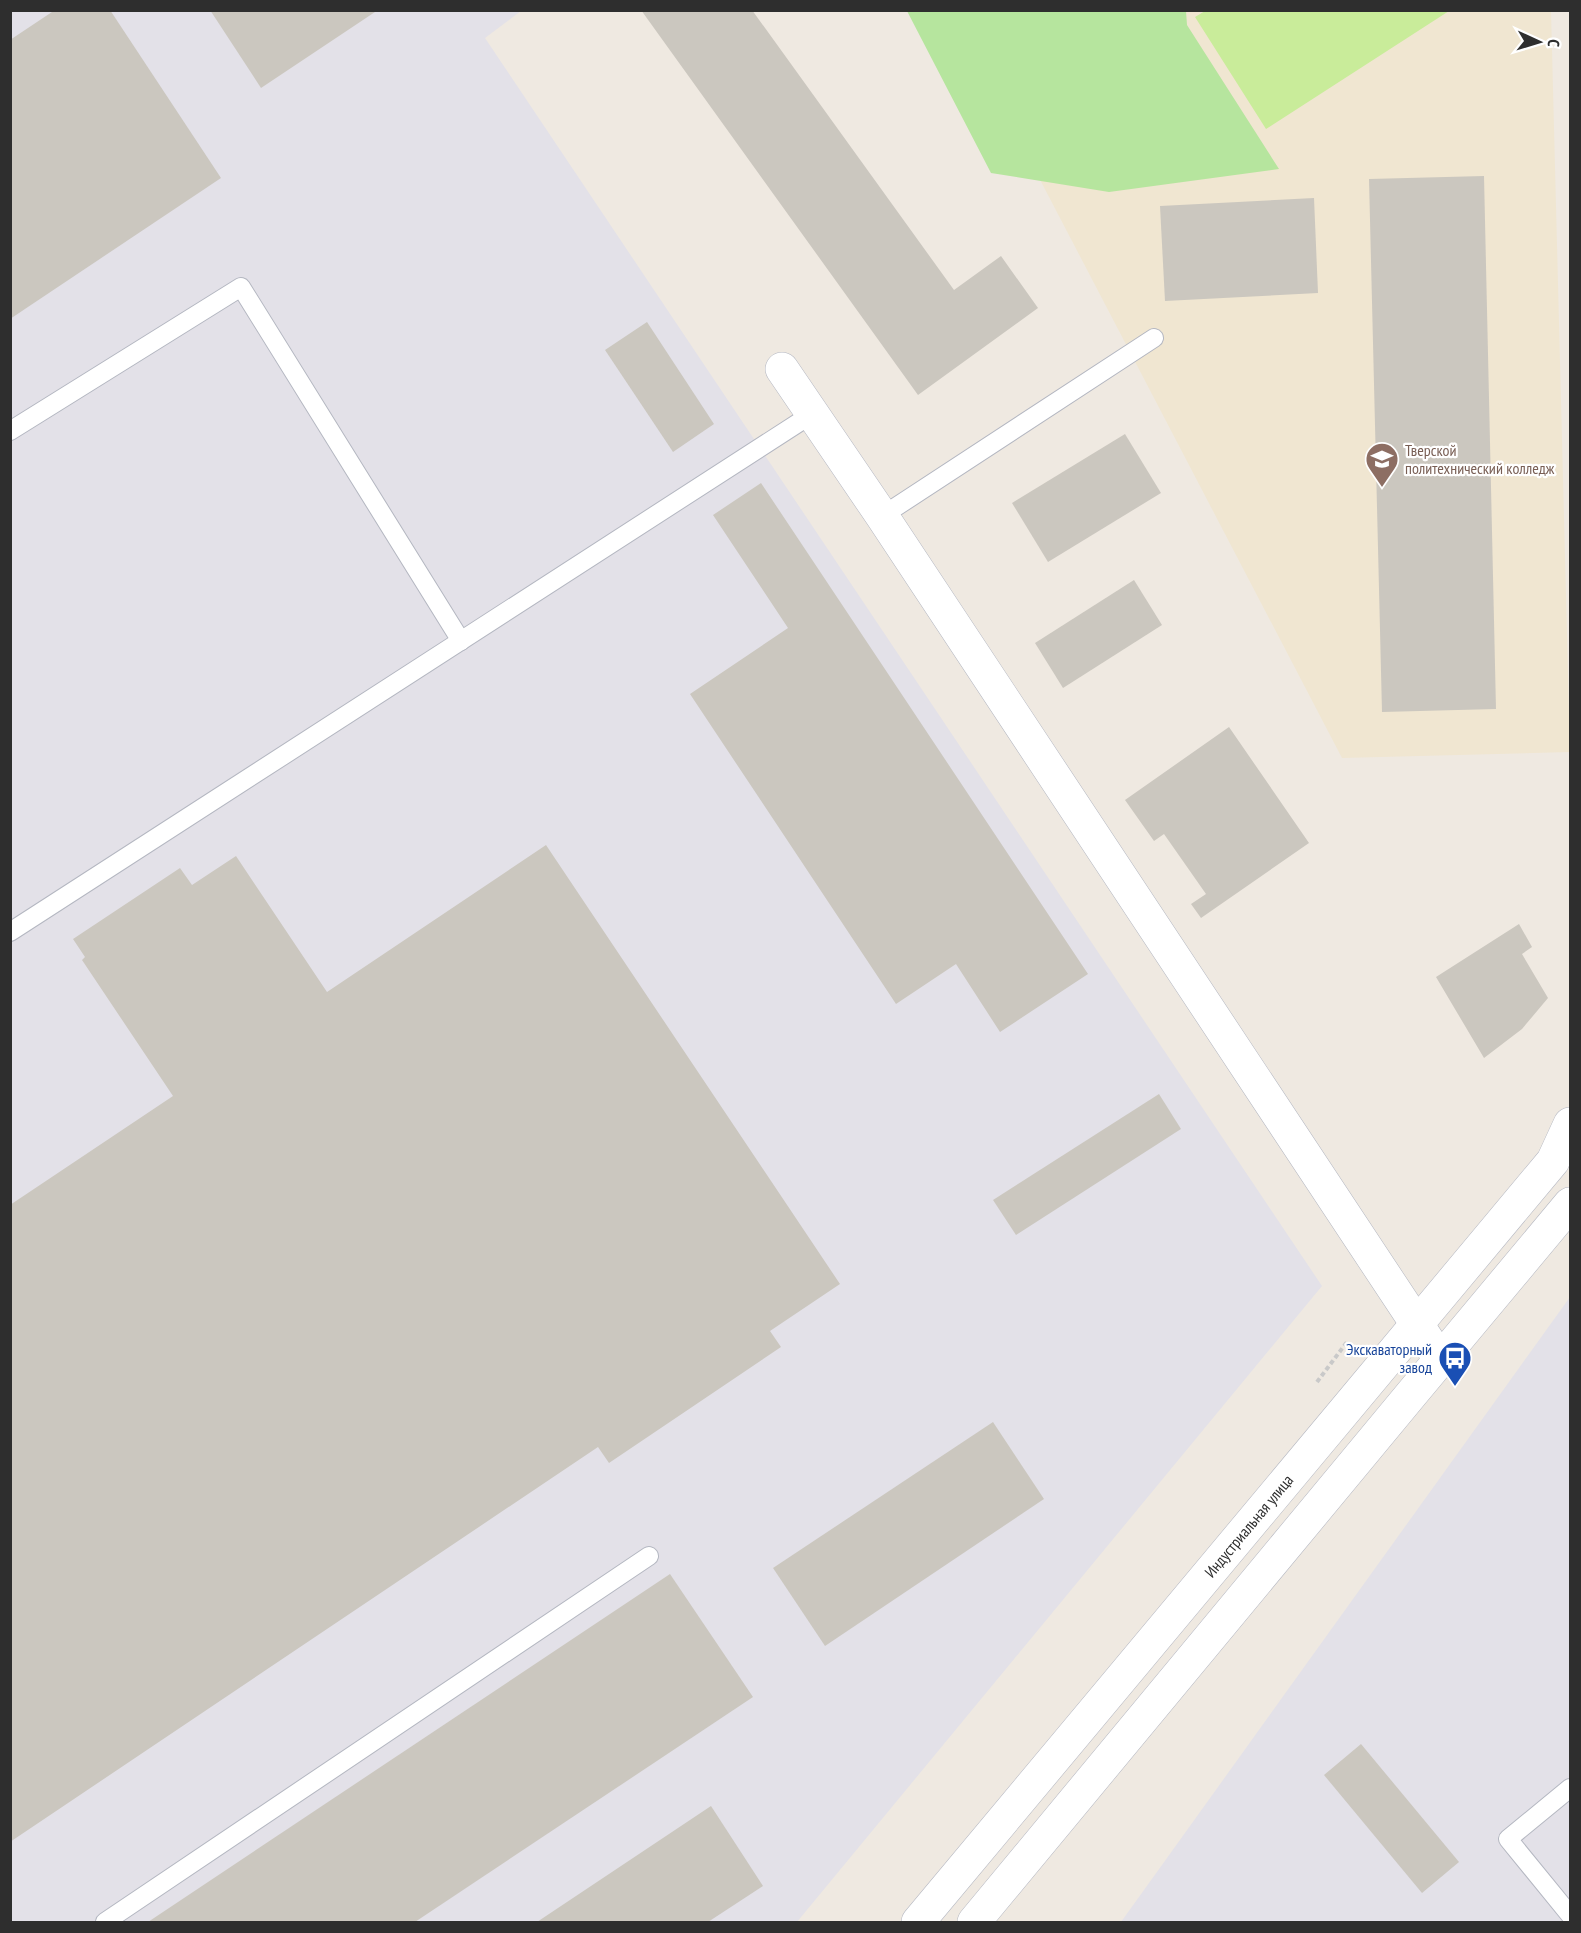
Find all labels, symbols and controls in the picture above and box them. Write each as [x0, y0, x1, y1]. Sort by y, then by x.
north arrow [1509, 12, 1569, 72]
text: С [1544, 39, 1564, 48]
place label: Тверской политехнический колледж [1405, 440, 1555, 478]
school or university icon: Тверской политехнический колледж [1364, 441, 1400, 488]
place label: Экскаваторный завод [1346, 1339, 1432, 1377]
bus stop icon: Экскаваторный завод [1437, 1340, 1473, 1387]
street label: Индустриальная улица [1200, 1470, 1297, 1581]

